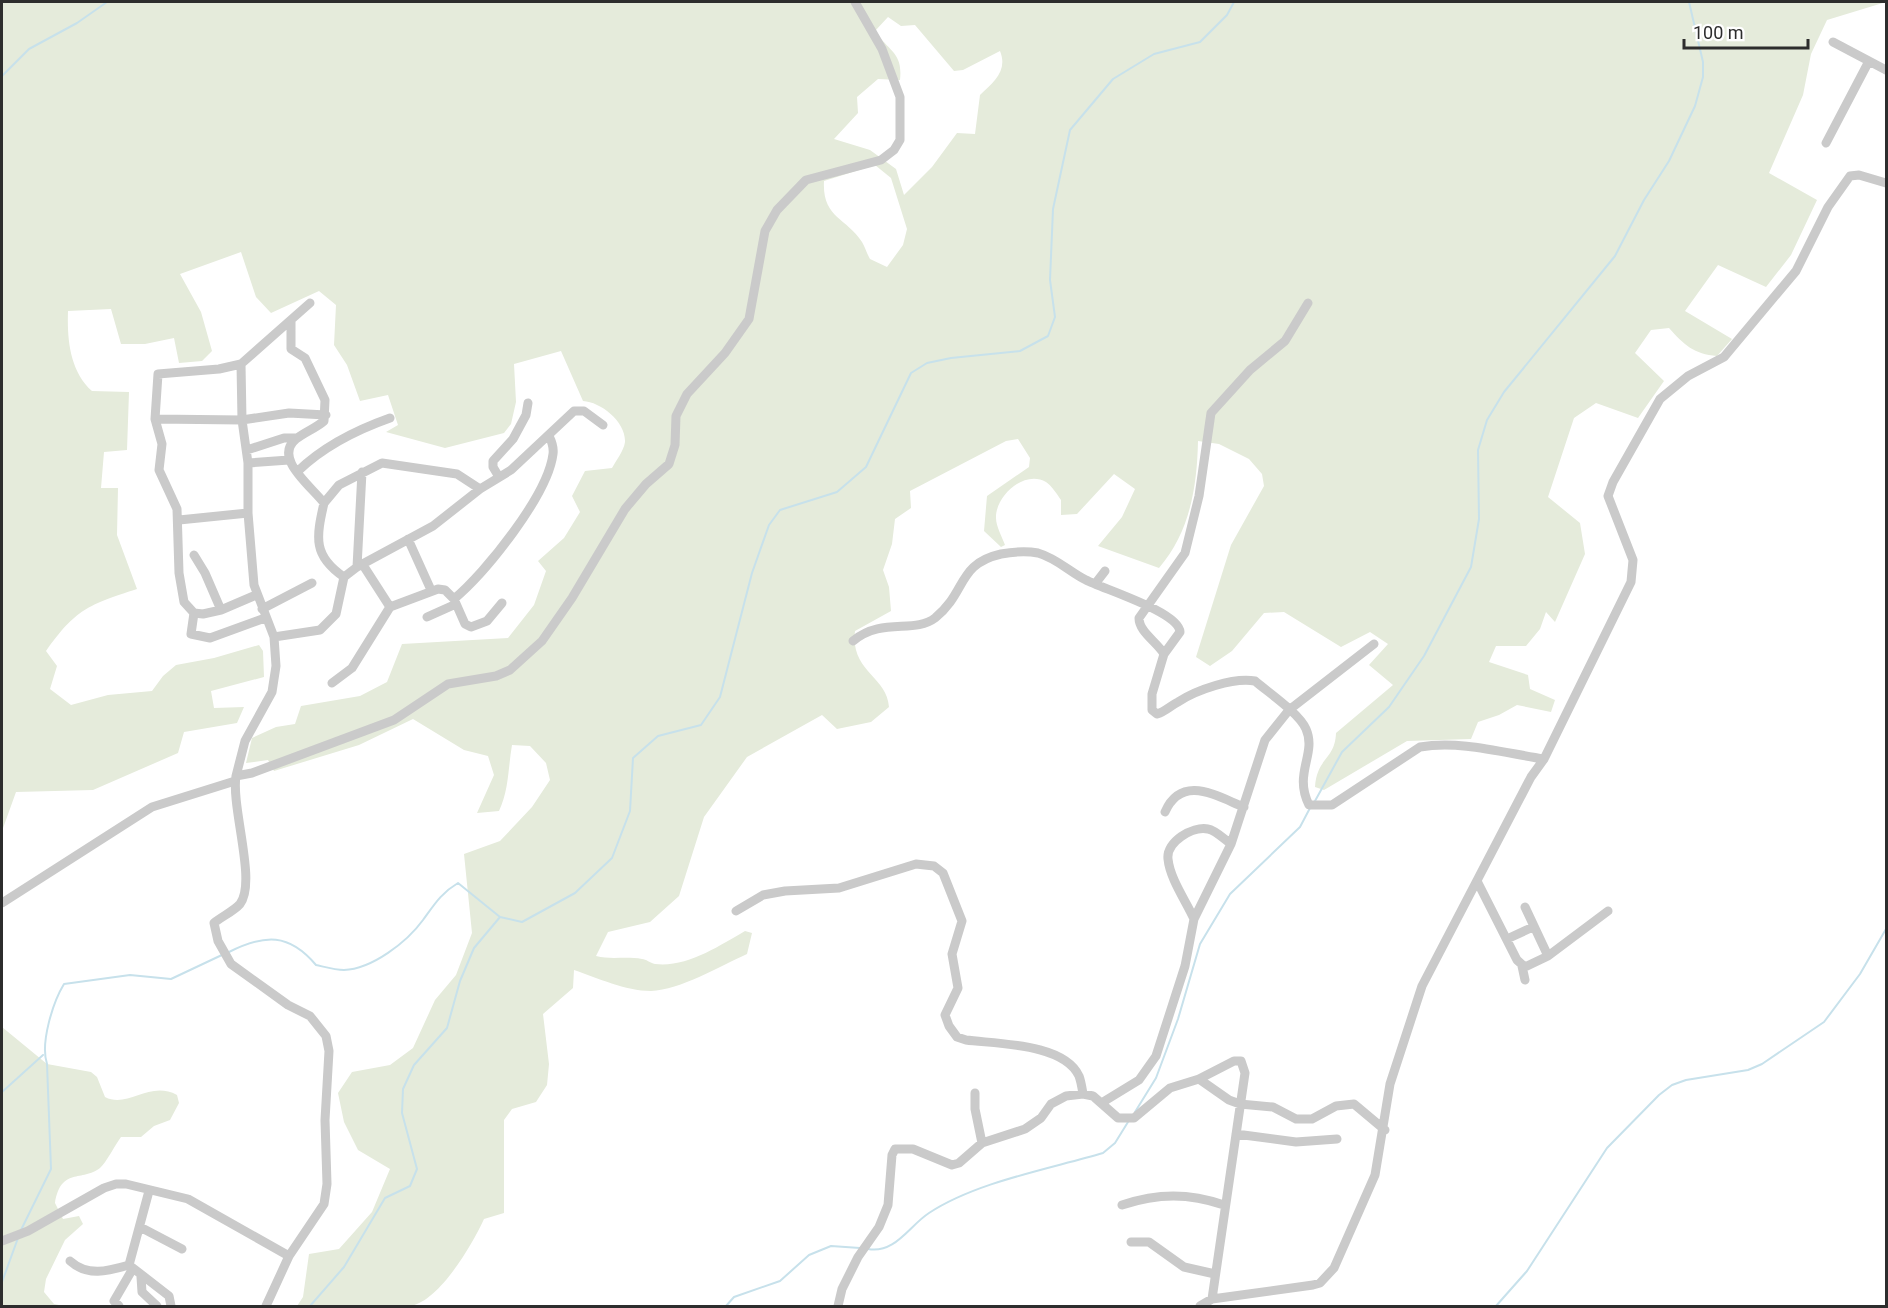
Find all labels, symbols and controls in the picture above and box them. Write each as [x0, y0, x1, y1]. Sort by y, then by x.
scale bar [1684, 12, 1808, 50]
text: 100 m [1693, 22, 1744, 43]

